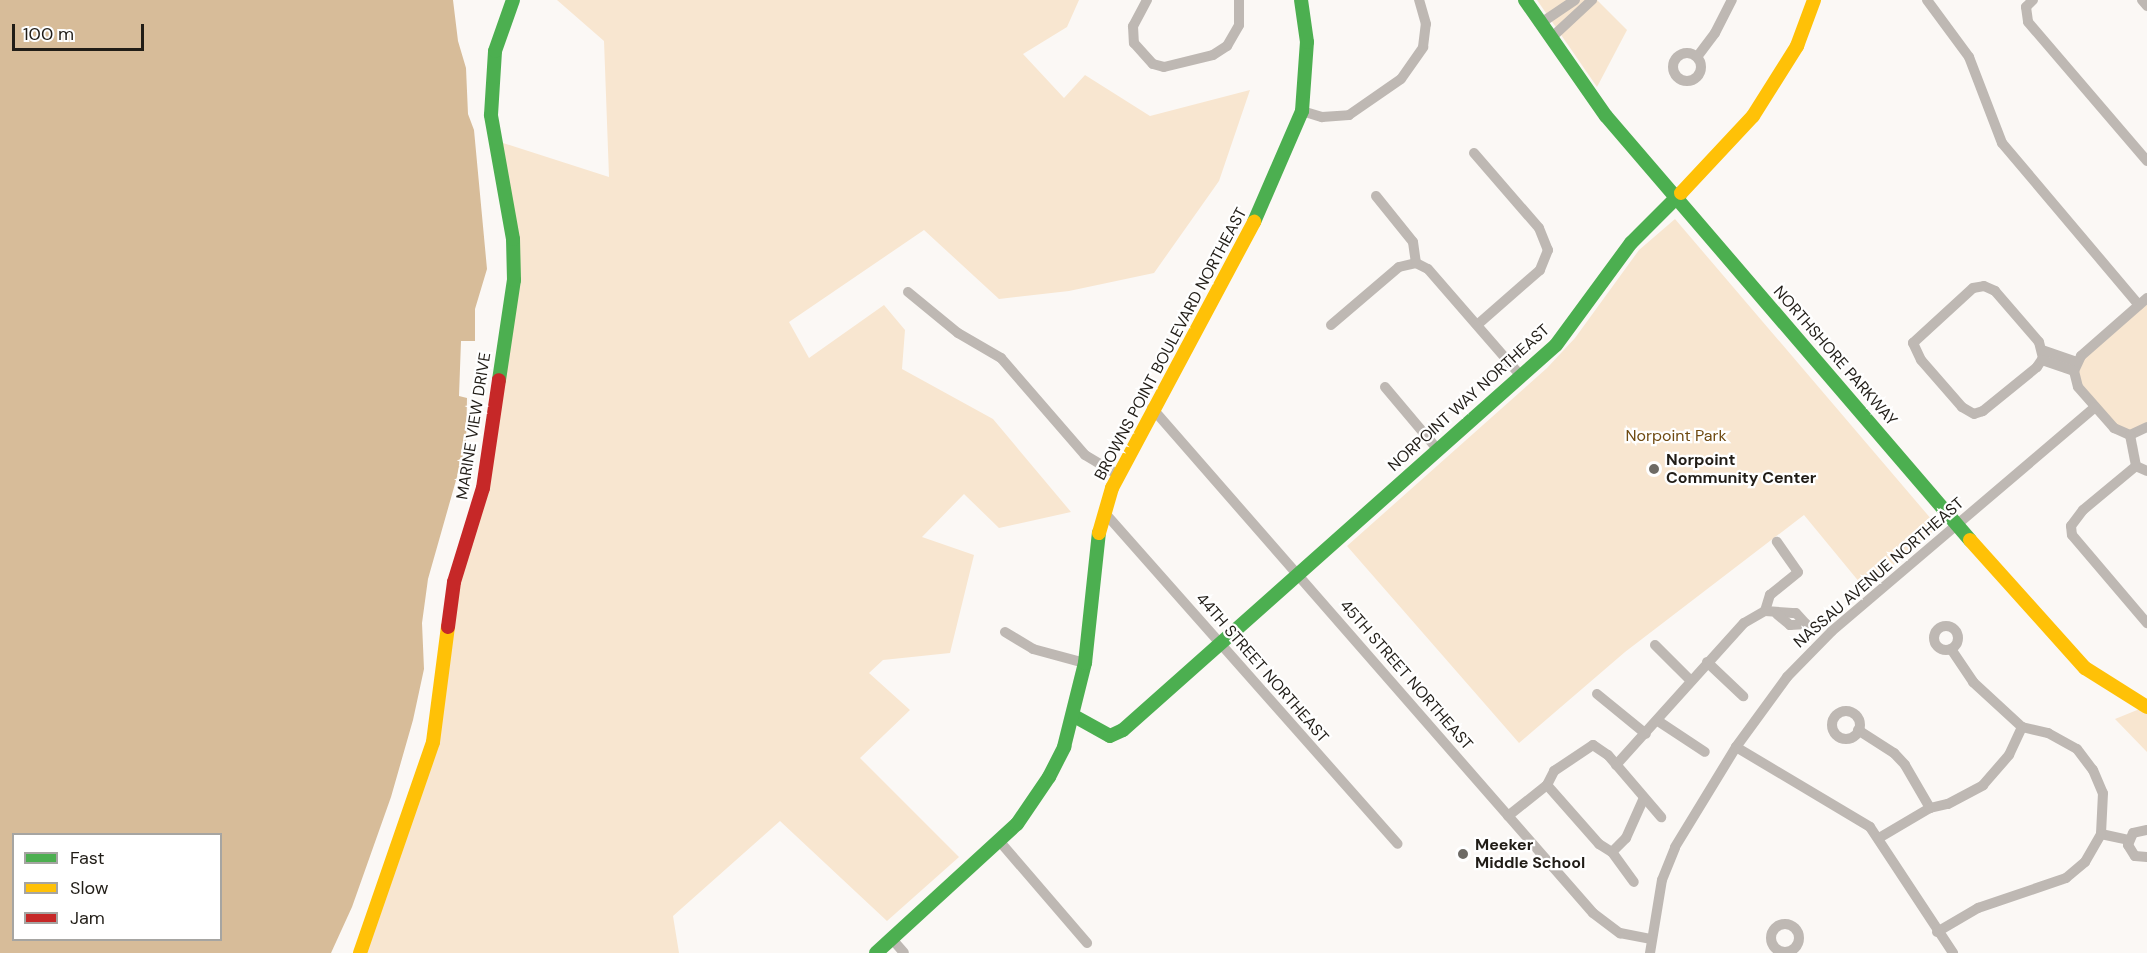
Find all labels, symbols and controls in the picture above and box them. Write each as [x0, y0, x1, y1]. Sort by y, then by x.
scale bar [15, 12, 147, 50]
text: 100 m [23, 22, 74, 46]
street label: BROWNS POINT BOULEVARD NORTHEAST [1091, 204, 1251, 484]
street label: NORTHSHORE PARKWAY [1769, 282, 1901, 430]
street label: NORPOINT WAY NORTHEAST [1384, 320, 1554, 476]
street label: MARINE VIEW DRIVE [453, 351, 495, 501]
park label: Norpoint Park [1625, 426, 1727, 446]
place label: Norpoint Community Center [1666, 450, 1816, 488]
marker: Norpoint Community Center [1647, 462, 1661, 476]
street label: NASSAU AVENUE NORTHEAST [1790, 494, 1968, 652]
street label: 44TH STREET NORTHEAST [1192, 589, 1332, 747]
street label: 45TH STREET NORTHEAST [1336, 596, 1476, 754]
legend [12, 833, 222, 941]
place label: Meeker Middle School [1475, 835, 1585, 873]
text: Fast [70, 846, 105, 870]
marker: Meeker Middle School [1456, 847, 1470, 861]
text: Slow [70, 876, 109, 900]
text: Jam [70, 906, 105, 930]

